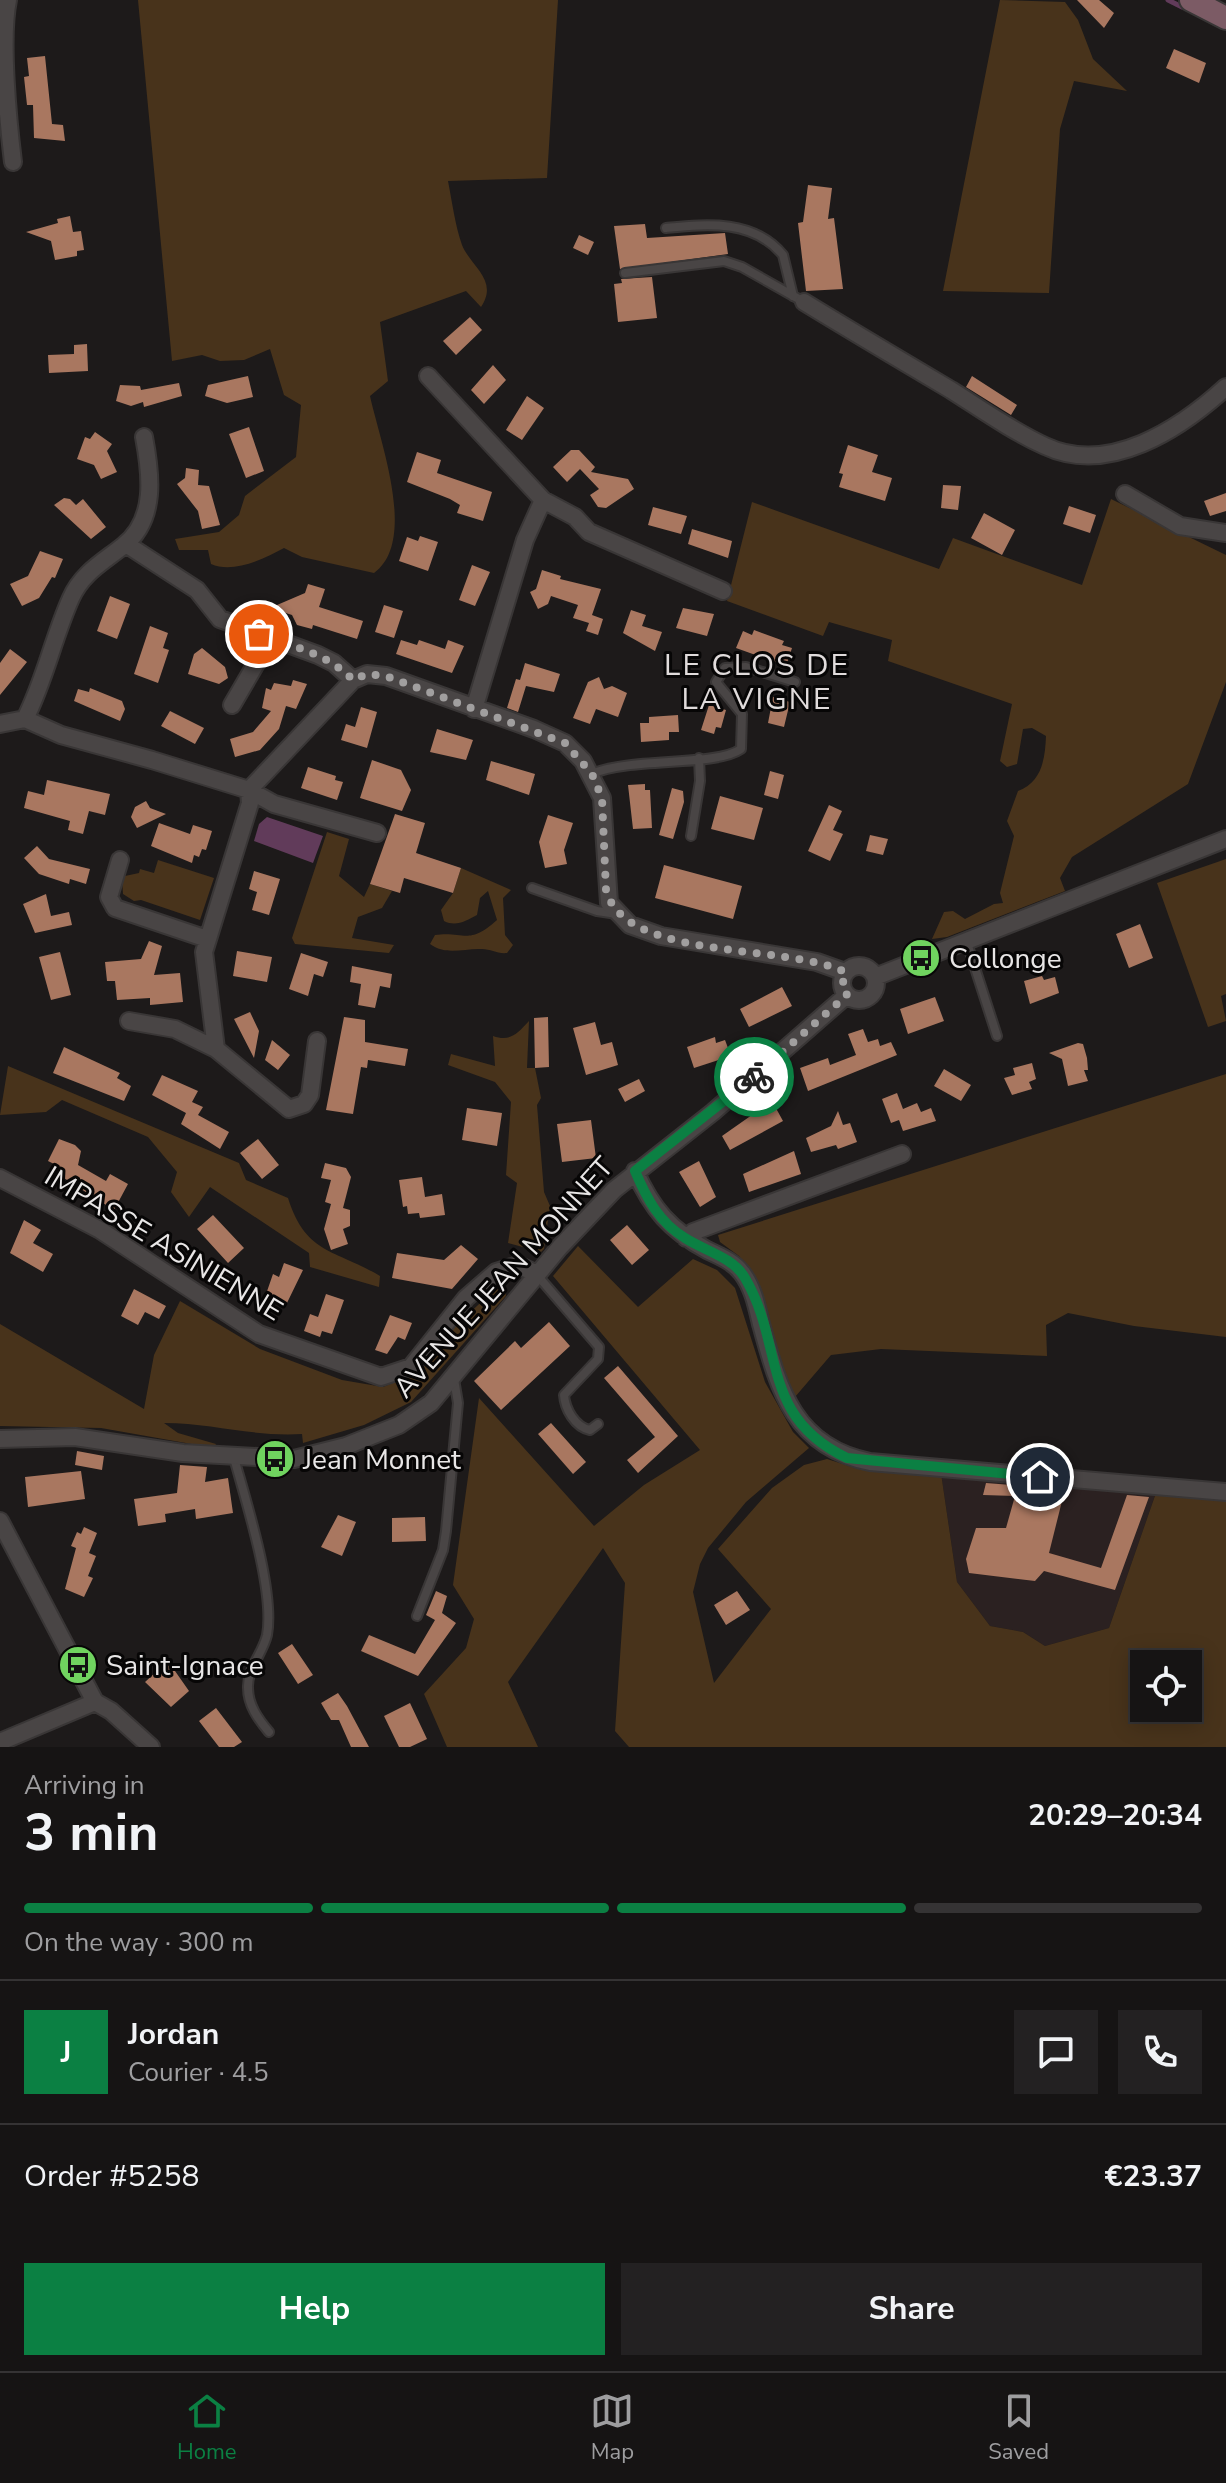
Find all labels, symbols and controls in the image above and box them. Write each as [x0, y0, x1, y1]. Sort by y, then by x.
pin [225, 600, 293, 668]
icon: bag [237, 612, 281, 656]
district label: LE CLOS DE LA VIGNE [664, 645, 850, 720]
bus stop icon: Collonge [900, 937, 942, 979]
place label: Collonge [949, 940, 1062, 978]
courier [714, 1037, 794, 1117]
icon: bike [732, 1055, 776, 1099]
street label: AVENUE JEAN MONNET [385, 1149, 622, 1406]
street label: IMPASSE ASINIENNE [37, 1158, 290, 1330]
bus stop icon: Jean Monnet [254, 1438, 296, 1480]
place label: Jean Monnet [302, 1441, 461, 1479]
pin [1006, 1443, 1074, 1511]
icon: home [1018, 1455, 1062, 1499]
bus stop icon: Saint-Ignace [57, 1644, 99, 1686]
place label: Saint-Ignace [106, 1647, 264, 1685]
map controls [1130, 1650, 1202, 1722]
button: locate [1130, 1650, 1202, 1722]
text: Arriving in [24, 1768, 145, 1803]
text: 20:29–20:34 [1028, 1795, 1202, 1836]
text: 3 min [24, 1797, 159, 1868]
text: On the way · 300 m [24, 1925, 253, 1960]
button: chat [1014, 2010, 1098, 2094]
button: phone [1118, 2010, 1202, 2094]
text: Jordan [128, 2014, 219, 2055]
text: J [61, 2032, 71, 2073]
text: Courier · 4.5 [128, 2055, 269, 2090]
text: Order #5258 [24, 2156, 199, 2197]
text: €23.37 [1105, 2156, 1202, 2197]
button: Help [24, 2263, 605, 2355]
button: Share [621, 2263, 1202, 2355]
tab: Home [177, 2389, 236, 2467]
tab: Map [590, 2389, 634, 2467]
tab: Saved [988, 2389, 1049, 2467]

